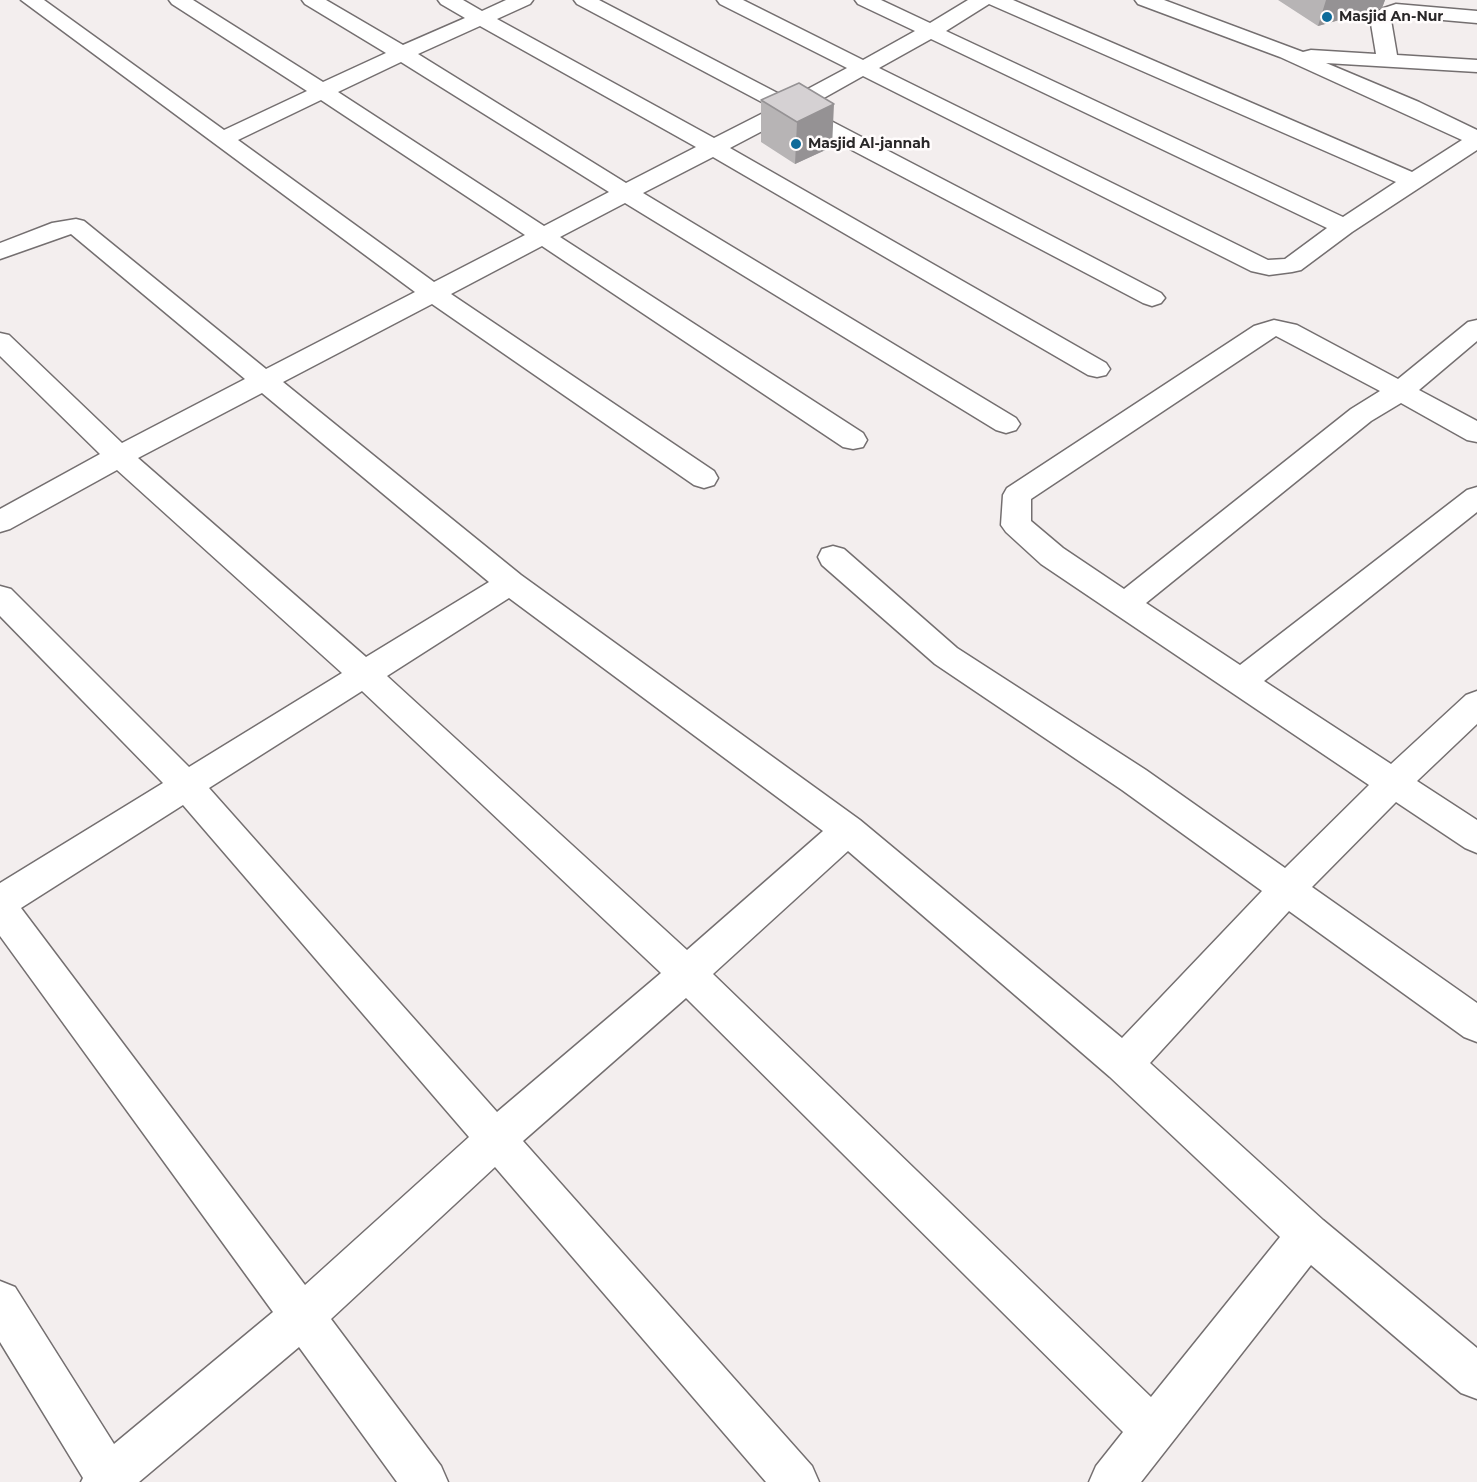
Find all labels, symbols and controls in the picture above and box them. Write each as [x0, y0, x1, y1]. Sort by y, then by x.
place label: Masjid An-Nur [1339, 9, 1443, 25]
marker: Masjid An-Nur [1320, 10, 1334, 24]
place label: Masjid Al-jannah [808, 136, 931, 152]
marker: Masjid Al-jannah [789, 137, 803, 151]

